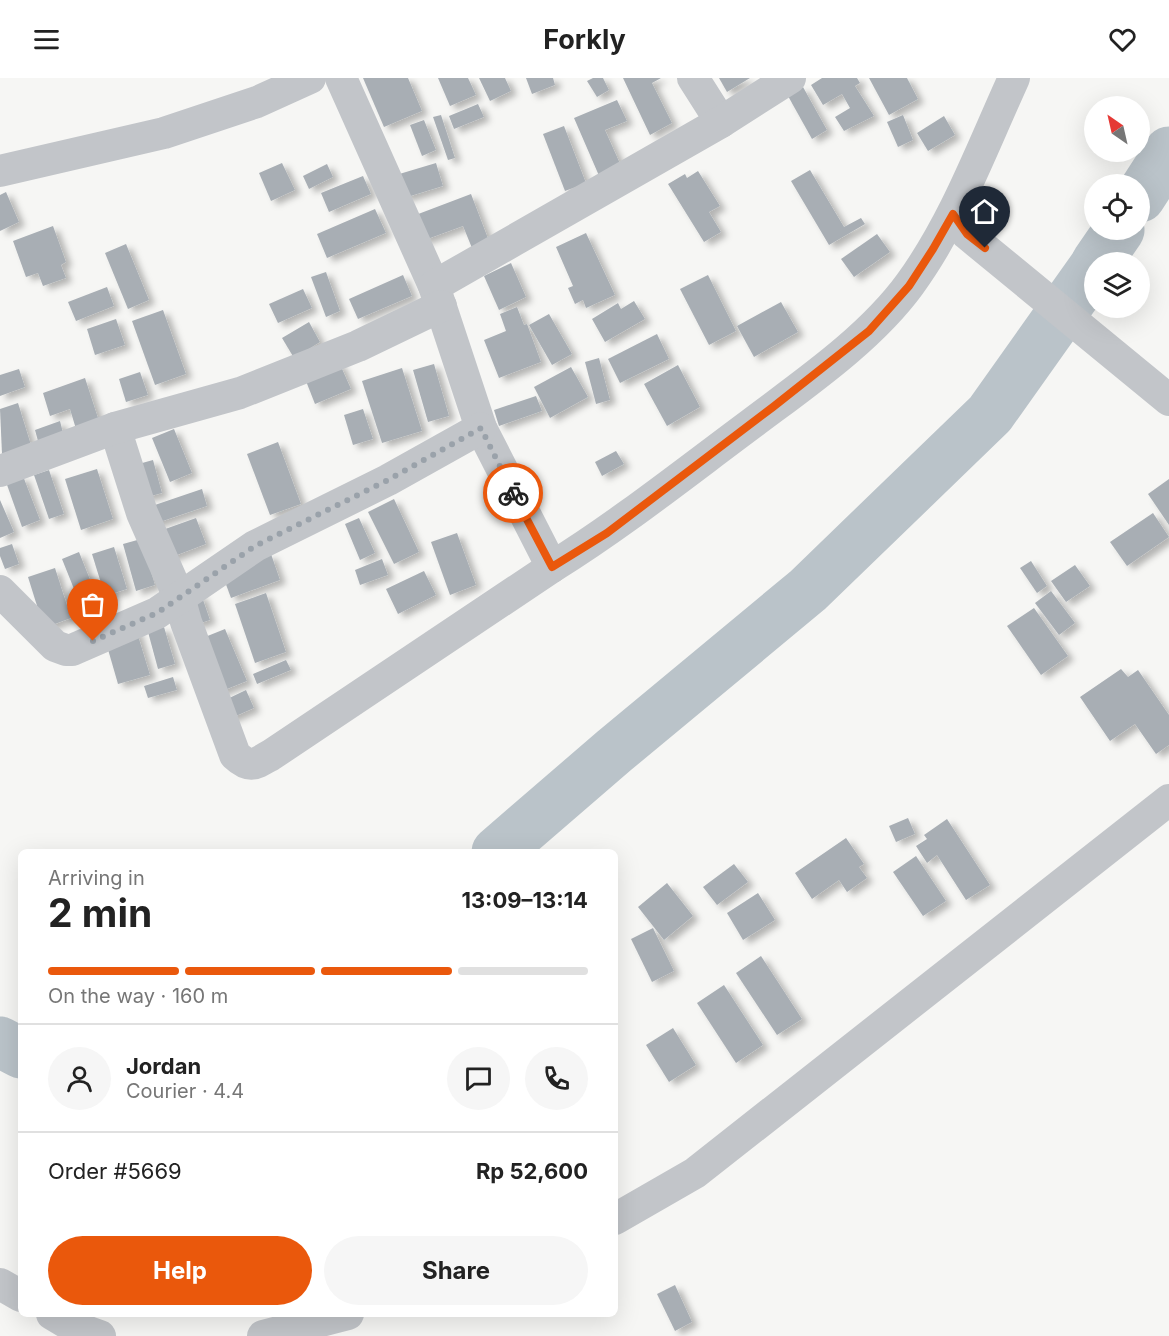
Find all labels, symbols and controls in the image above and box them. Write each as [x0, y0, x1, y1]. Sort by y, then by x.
icon: menu [30, 23, 63, 56]
text: Forkly [543, 23, 626, 56]
icon: heart [1106, 23, 1139, 56]
north arrow [1084, 96, 1150, 162]
map controls [1084, 96, 1150, 318]
button: locate [1084, 174, 1150, 240]
pin [959, 186, 1010, 248]
icon: home [968, 195, 1001, 228]
button: layers [1084, 252, 1150, 318]
courier [483, 463, 543, 523]
icon: bike [497, 477, 530, 510]
pin [67, 579, 118, 641]
icon: bag [76, 588, 109, 621]
text: Arriving in [48, 866, 145, 890]
text: 13:09–13:14 [461, 887, 588, 913]
text: 2 min [48, 889, 152, 936]
text: On the way · 160 m [48, 984, 228, 1008]
button: person [48, 1047, 111, 1110]
button: chat [447, 1047, 510, 1110]
button: phone [525, 1047, 588, 1110]
text: Jordan [126, 1053, 201, 1079]
text: Courier · 4.4 [126, 1079, 244, 1103]
text: Order #5669 [48, 1158, 182, 1184]
text: Rp 52,600 [476, 1158, 588, 1184]
button: Help [48, 1236, 312, 1305]
button: Share [324, 1236, 588, 1305]

